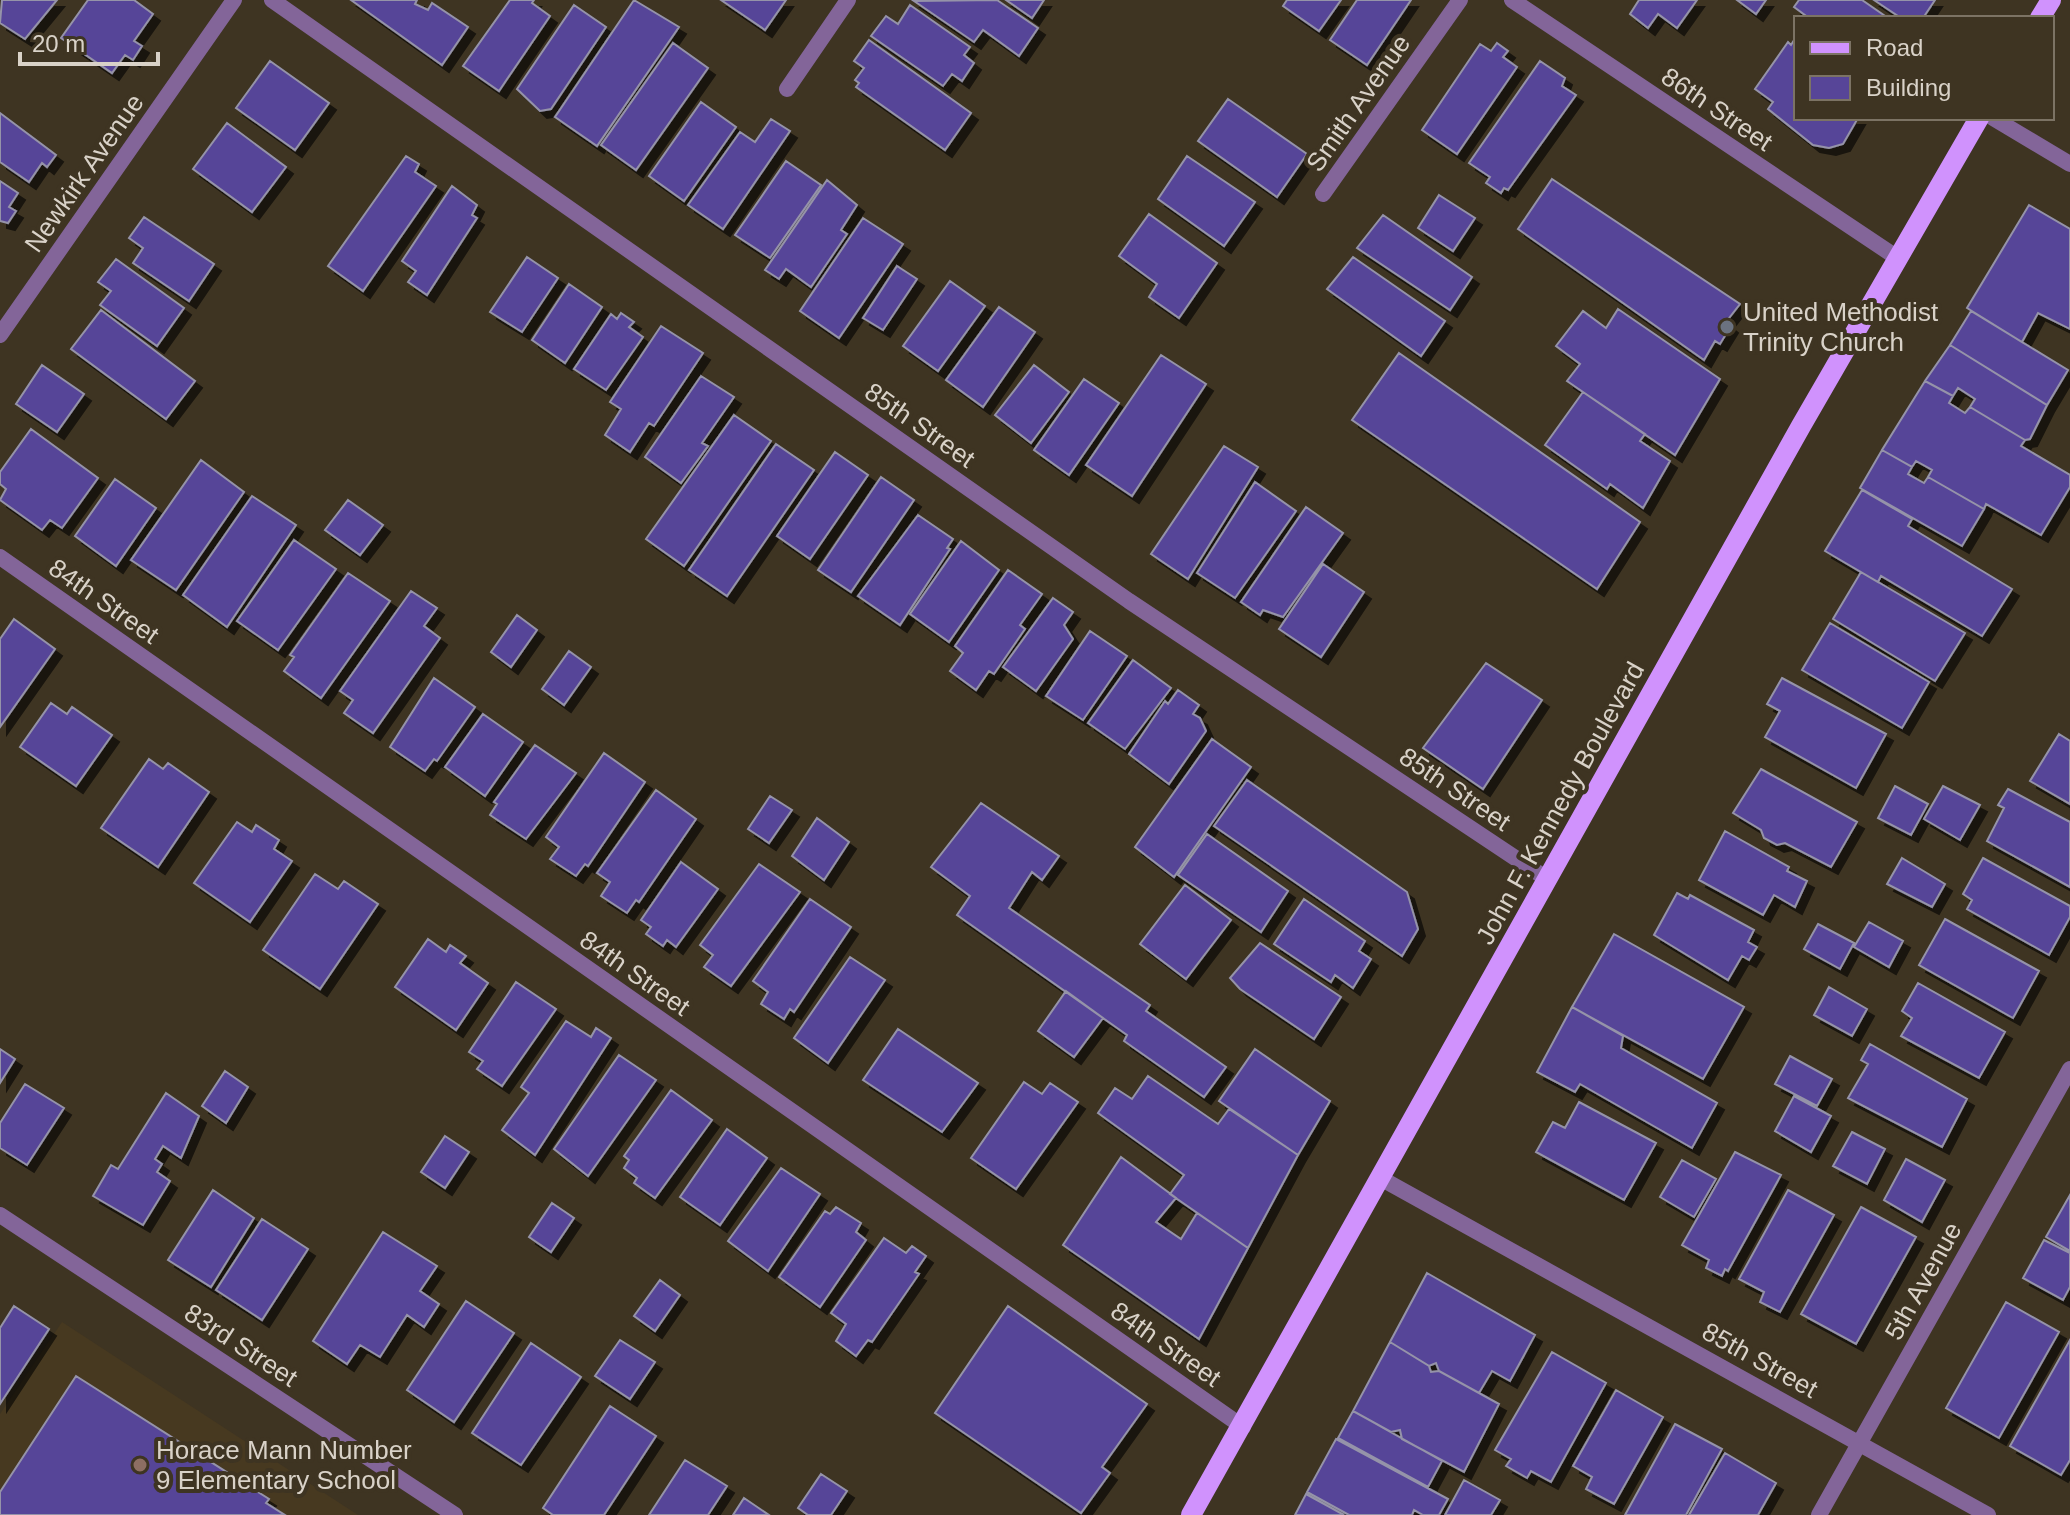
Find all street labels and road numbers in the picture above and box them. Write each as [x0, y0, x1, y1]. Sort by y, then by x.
street label: Smith Avenue [1300, 29, 1416, 177]
street label: 86th Street [1656, 61, 1779, 157]
street label: Newkirk Avenue [18, 88, 150, 258]
street label: 85th Street [859, 376, 981, 474]
street label: 84th Street [43, 552, 165, 650]
street label: John F. Kennedy Boulevard [1470, 657, 1650, 949]
street label: 85th Street [1394, 741, 1517, 837]
street label: 84th Street [574, 924, 696, 1022]
street label: 5th Avenue [1878, 1217, 1968, 1345]
street label: 84th Street [1105, 1295, 1227, 1393]
street label: 83rd Street [179, 1297, 304, 1393]
street label: 85th Street [1697, 1316, 1824, 1404]

